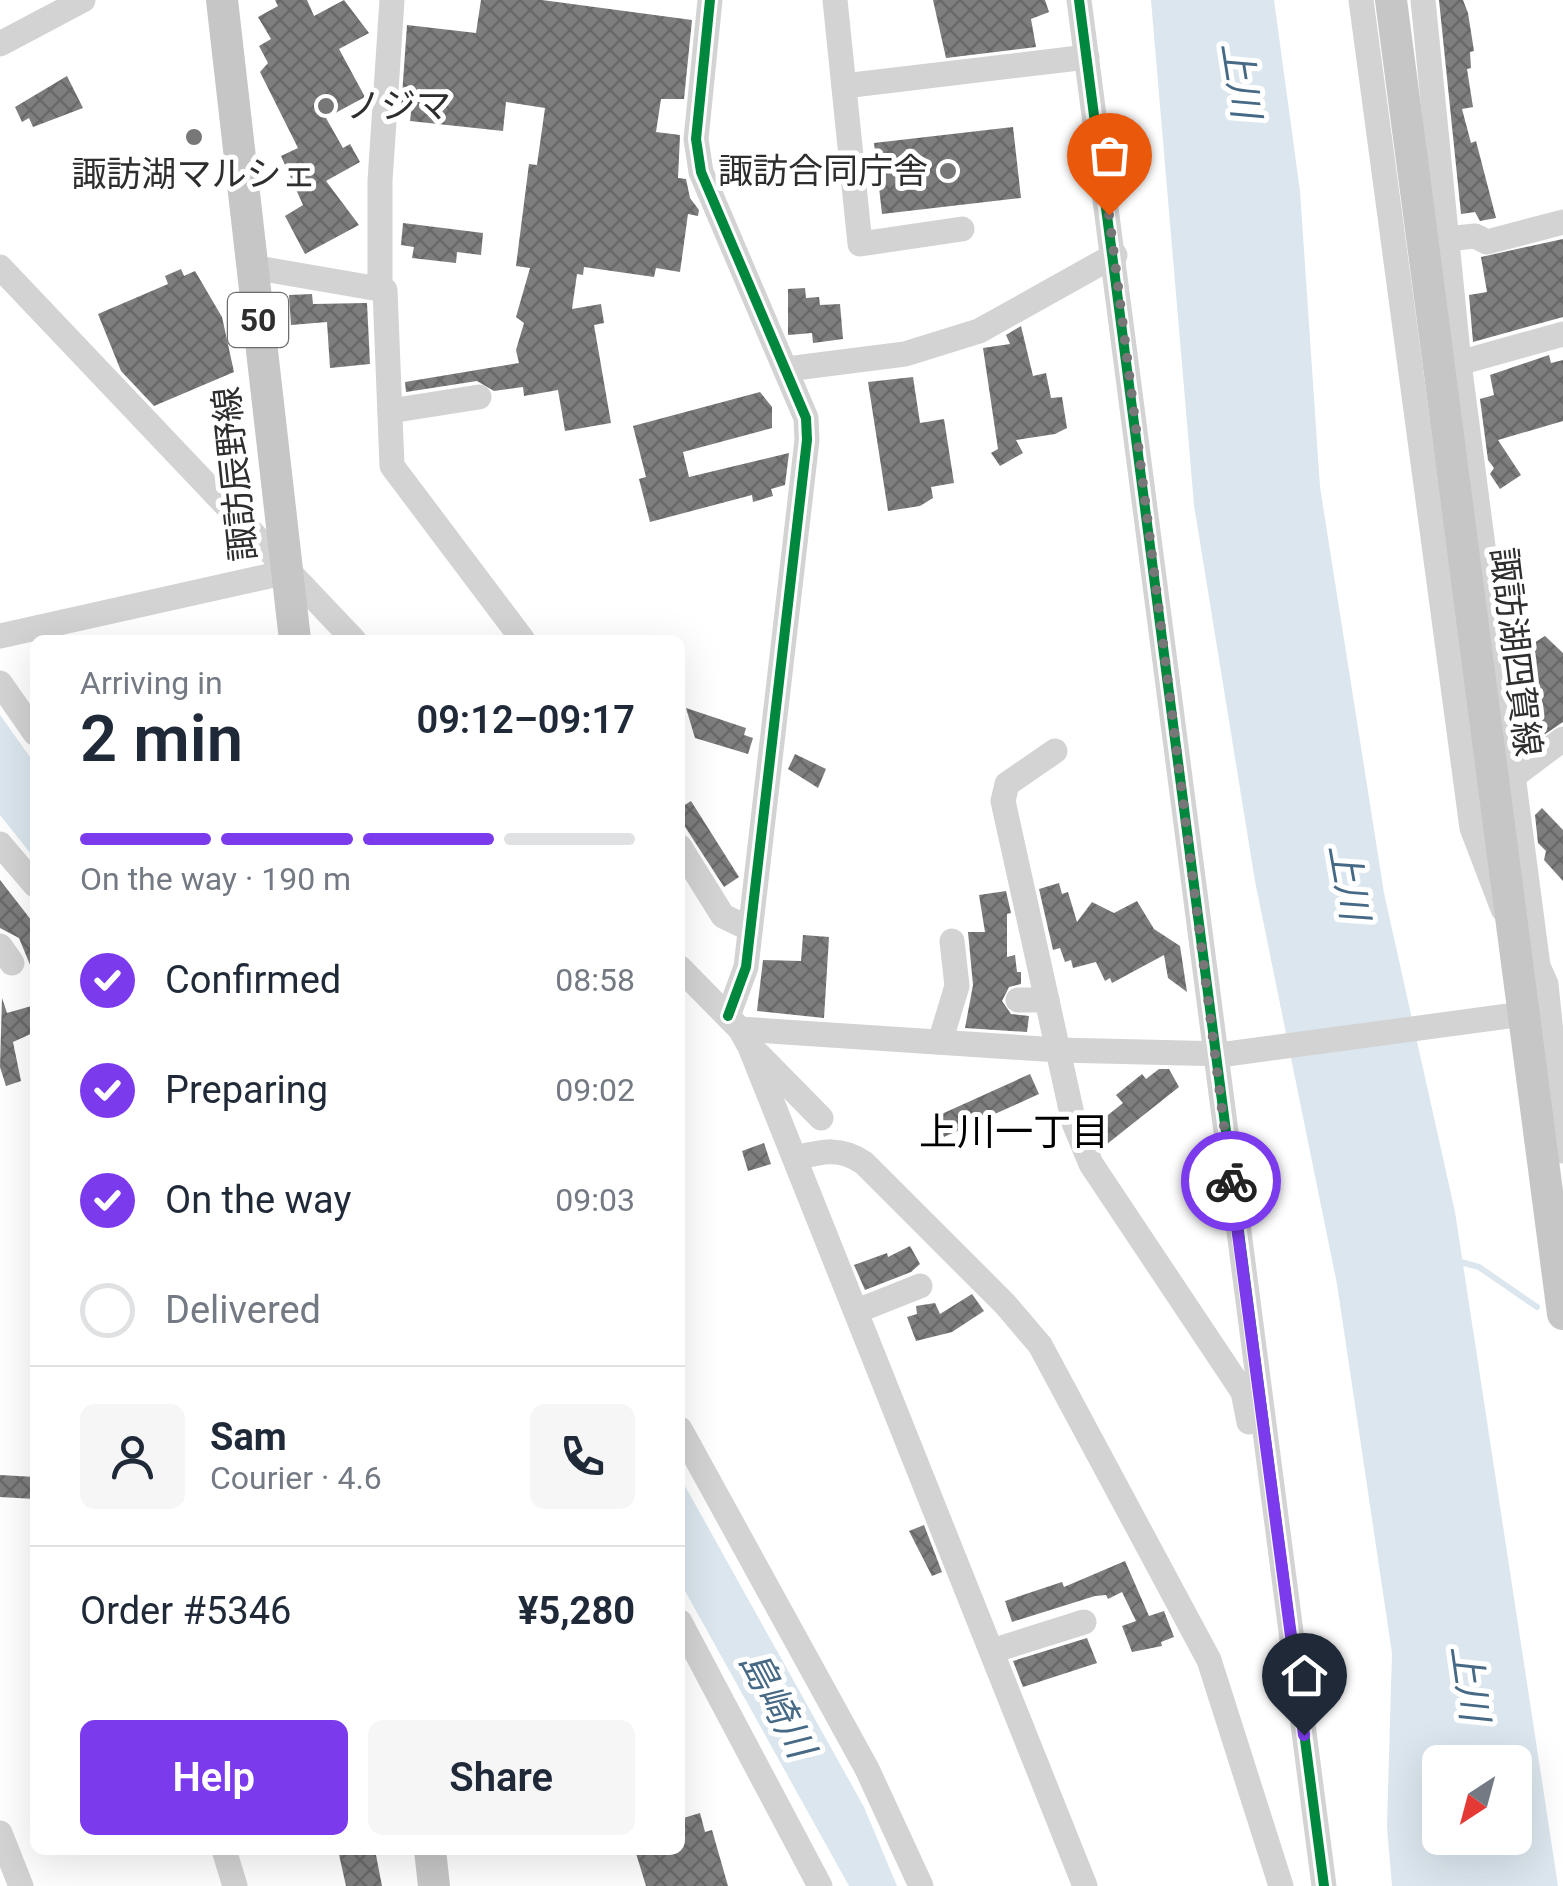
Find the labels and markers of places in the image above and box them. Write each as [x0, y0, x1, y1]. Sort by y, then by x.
place label: ノジマ [346, 86, 451, 127]
marker: ノジマ [315, 95, 337, 117]
pin [1067, 113, 1152, 216]
marker: 諏訪湖マルシェ [183, 126, 205, 148]
place label: 諏訪合同庁舎 [718, 151, 928, 192]
place label: 諏訪湖マルシェ [71, 154, 317, 195]
marker: 諏訪合同庁舎 [937, 160, 959, 182]
pin [1262, 1633, 1347, 1736]

